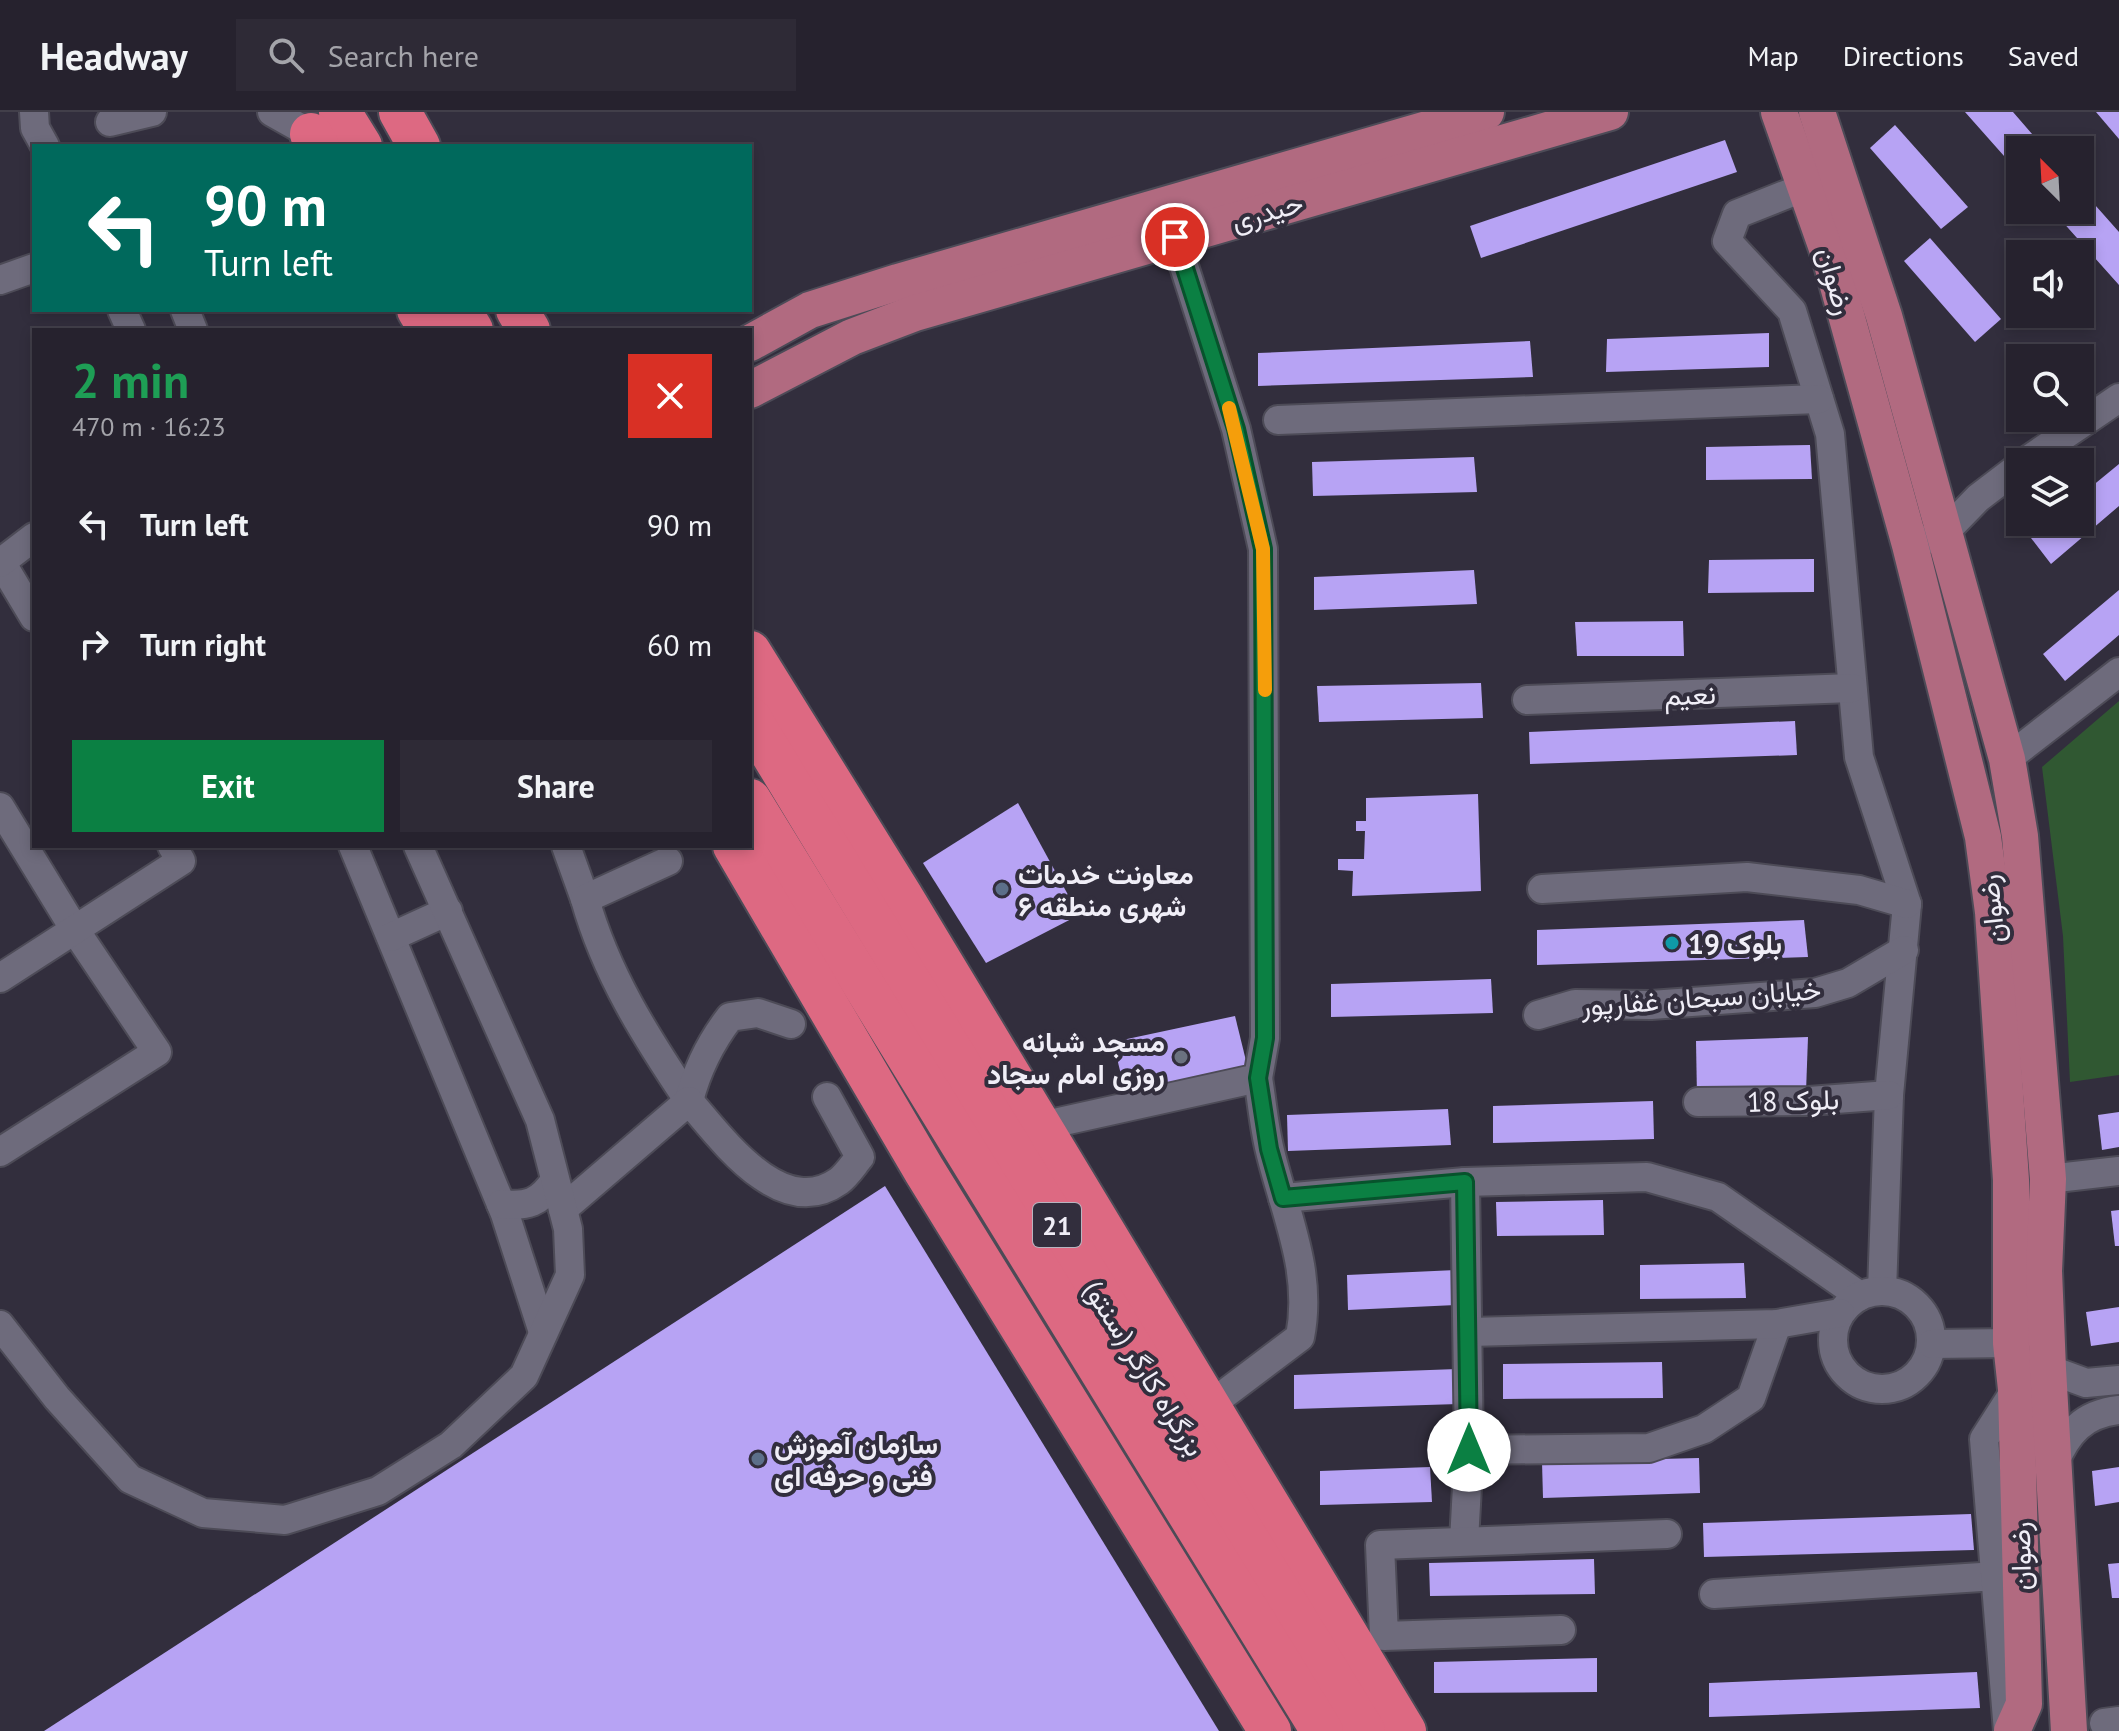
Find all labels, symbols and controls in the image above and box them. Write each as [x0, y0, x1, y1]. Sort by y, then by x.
search box [236, 19, 796, 91]
text: Headway [40, 31, 188, 80]
icon: search [264, 33, 308, 77]
text: Search here [328, 36, 479, 75]
text: Map [1748, 37, 1799, 74]
text: Directions [1843, 37, 1964, 74]
text: Saved [2008, 37, 2079, 74]
north arrow [2006, 136, 2094, 224]
map controls [2006, 136, 2094, 536]
text: 90 m [204, 169, 327, 241]
icon: left [72, 176, 176, 280]
street label: حیدری [1227, 183, 1307, 239]
pin [1141, 203, 1209, 271]
icon: arrive [1153, 215, 1197, 259]
text: Turn left [204, 239, 333, 286]
button: sound [2006, 240, 2094, 328]
street label: رضوان [1809, 243, 1863, 319]
button: search [2006, 344, 2094, 432]
text: 2 min [72, 349, 189, 411]
button: close [628, 354, 712, 438]
text: 470 m · 16:23 [72, 410, 226, 443]
button: layers [2006, 448, 2094, 536]
icon: left [72, 502, 116, 546]
text: Turn left [140, 505, 248, 544]
text: 90 m [647, 505, 712, 544]
icon: right [72, 622, 116, 666]
text: Turn right [140, 625, 266, 664]
text: 60 m [647, 625, 712, 664]
street label: نعیم [1663, 675, 1717, 714]
button: Exit [72, 740, 384, 832]
button: Share [400, 740, 712, 832]
place label: معاونت خدمات شهری منطقه ۶ [1018, 855, 1194, 924]
street label: رضوان [1969, 873, 2013, 945]
marker: معاونت خدمات شهری منطقه ۶ [993, 880, 1011, 898]
place label: بلوک 19 [1688, 925, 1782, 962]
marker: بلوک 19 [1663, 934, 1681, 952]
street label: خیابان سبحان غفارپور [1579, 970, 1822, 1025]
place label: مسجد شبانه روزی امام سجاد [987, 1023, 1165, 1093]
marker: مسجد شبانه روزی امام سجاد [1172, 1048, 1190, 1066]
street label: بلوک 18 [1746, 1080, 1840, 1120]
road number: 21 [1033, 1203, 1081, 1247]
street label: بزرگراه کارگر (سنتو) [1076, 1273, 1214, 1463]
position arrow [1427, 1408, 1511, 1492]
place label: سازمان آموزش فنی و حرفه ای [774, 1425, 938, 1494]
marker: سازمان آموزش فنی و حرفه ای [749, 1450, 767, 1468]
street label: رضوان [2001, 1521, 2039, 1591]

